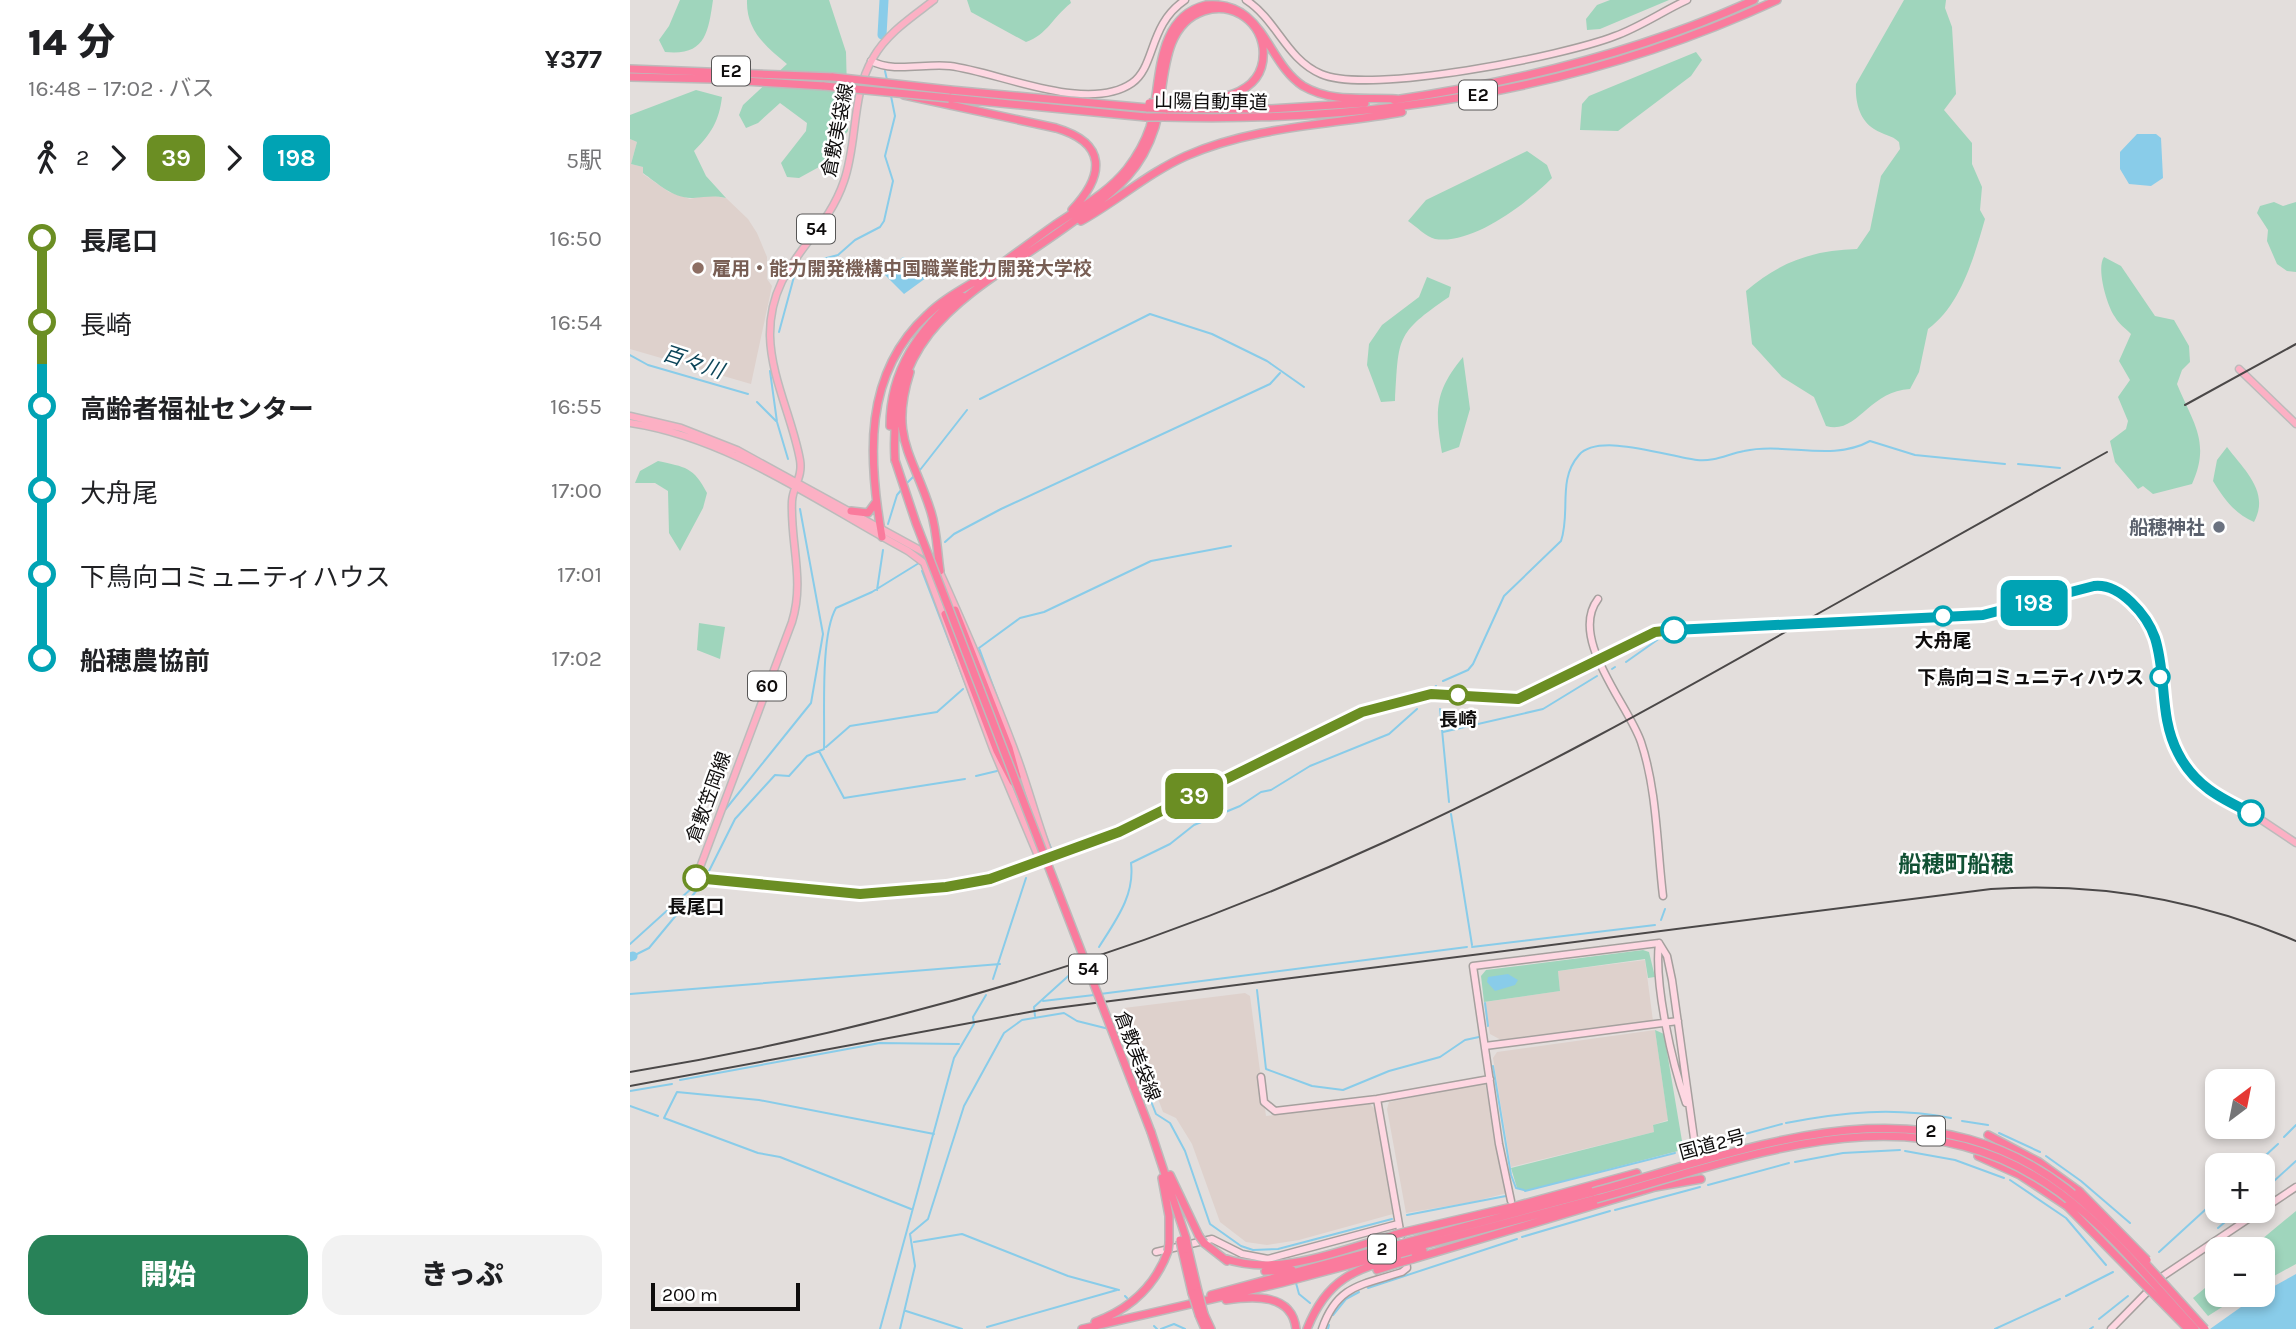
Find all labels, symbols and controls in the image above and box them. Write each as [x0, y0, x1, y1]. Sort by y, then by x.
text: 14 分 [28, 20, 115, 65]
text: ¥377 [545, 44, 602, 75]
road number: E2 [712, 56, 750, 86]
text: 16:48 – 17:02 · バス [28, 75, 215, 102]
road number: E2 [1459, 80, 1497, 110]
street label: 倉敷美袋線 [818, 81, 858, 179]
street label: 山陽自動車道 [1154, 90, 1268, 114]
icon: walk [28, 139, 66, 177]
icon: forward [99, 139, 137, 177]
icon: forward [215, 139, 253, 177]
text: 2 [76, 144, 89, 171]
text: 39 [161, 144, 191, 172]
text: 198 [277, 144, 316, 172]
text: 5駅 [566, 147, 602, 174]
road number: 54 [797, 214, 835, 244]
text: 16:50 [549, 225, 602, 252]
text: 長尾口 [80, 226, 158, 257]
place label: 雇用・能力開発機構中国職業能力開発大学校 [712, 258, 1092, 280]
marker: 雇用・能力開発機構中国職業能力開発大学校 [690, 260, 706, 276]
text: 16:54 [550, 309, 602, 336]
text: 長崎 [80, 310, 132, 341]
water label: 百々川 [659, 341, 729, 384]
text: 16:55 [550, 393, 602, 420]
text: 高齢者福祉センター [80, 394, 314, 425]
text: 17:00 [551, 477, 602, 504]
text: 大舟尾 [80, 478, 158, 509]
place label: 船穂神社 [2129, 517, 2205, 539]
marker: 船穂神社 [2211, 519, 2227, 535]
text: 17:01 [557, 561, 602, 588]
text: 下鳥向コミュニティハウス [80, 562, 390, 593]
line badge: 198 [1994, 580, 2074, 626]
text: 198 [2015, 589, 2053, 617]
marker: 大舟尾 [1933, 606, 1953, 626]
unlabelled marker [1661, 617, 1687, 643]
place label: 大舟尾 [1914, 630, 1972, 652]
text: 17:02 [551, 645, 602, 672]
text: 船穂農協前 [80, 646, 210, 677]
place label: 下鳥向コミュニティハウス [1917, 667, 2144, 689]
marker: 下鳥向コミュニティハウス [2150, 667, 2170, 687]
road number: 60 [748, 672, 786, 700]
marker: 長崎 [1448, 685, 1468, 705]
place label: 長崎 [1439, 709, 1477, 731]
street label: 倉敷笠岡線 [682, 749, 736, 846]
line badge: 39 [1162, 773, 1226, 819]
text: 39 [1179, 782, 1209, 810]
unlabelled marker [2238, 800, 2264, 826]
district label: 船穂町船穂 [1899, 851, 2014, 878]
marker: 長尾口 [683, 865, 709, 891]
place label: 長尾口 [667, 896, 725, 918]
road number: 54 [1069, 954, 1107, 984]
street label: 倉敷美袋線 [1110, 1008, 1164, 1105]
north arrow [2205, 1069, 2275, 1139]
map controls [2205, 1069, 2275, 1307]
road number: 2 [1917, 1116, 1945, 1146]
street label: 国道2号 [1677, 1126, 1748, 1164]
button: + [2205, 1153, 2275, 1223]
road number: 2 [1368, 1234, 1396, 1264]
button: 開始 [28, 1235, 308, 1315]
button: きっぷ [322, 1235, 602, 1315]
button: − [2205, 1237, 2275, 1307]
scale bar [651, 1280, 800, 1312]
text: 200 m [662, 1284, 718, 1306]

